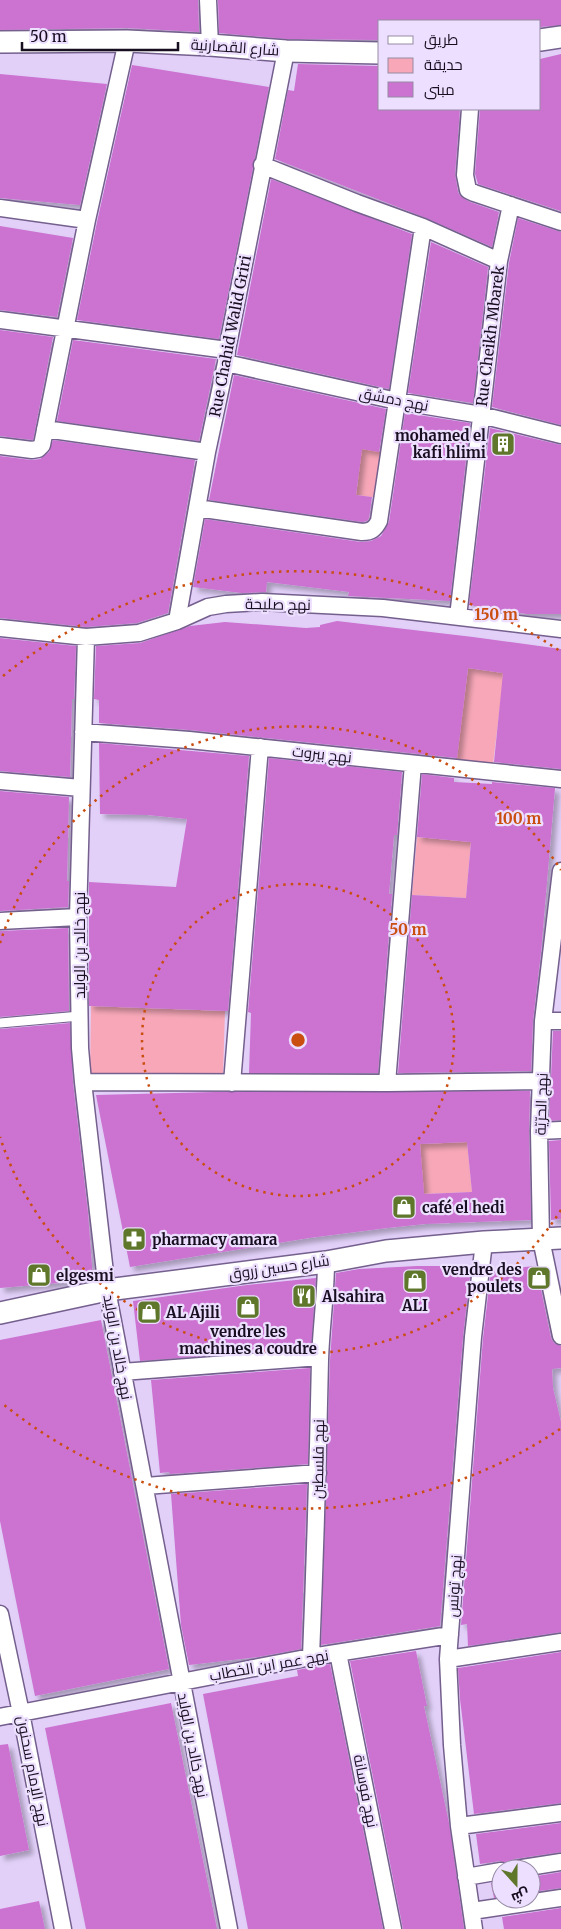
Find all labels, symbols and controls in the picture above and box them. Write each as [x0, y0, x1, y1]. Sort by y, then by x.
scale bar [22, 20, 179, 52]
legend [378, 20, 541, 110]
text: 50 m [30, 27, 67, 46]
text: طريق [424, 30, 458, 50]
street label: شارع القصارنية [190, 34, 280, 62]
text: حديقة [424, 55, 463, 74]
text: مبنى [424, 80, 455, 100]
street label: Rue Chahid Walid Griri [205, 253, 255, 418]
street label: Rue Cheikh Mbarek [472, 264, 508, 408]
street label: نهج دمشق [357, 383, 430, 417]
place label: mohamed el kafi hlimi [395, 426, 486, 462]
building icon: mohamed el kafi hlimi [490, 431, 516, 457]
street label: نهج صليحة [245, 594, 311, 616]
text: 150 m [474, 605, 518, 624]
street label: نهج بيروت [291, 741, 353, 769]
text: 100 m [497, 809, 541, 828]
street label: نهج خالد بن الوليد [70, 892, 91, 998]
text: 50 m [389, 920, 427, 939]
centre of rings [289, 1031, 307, 1049]
street label: نهج الحرّيّة [530, 1072, 554, 1136]
shop icon: café el hedi [391, 1194, 417, 1220]
place label: café el hedi [422, 1198, 505, 1217]
pharmacy icon: pharmacy amara [121, 1226, 147, 1252]
place label: pharmacy amara [152, 1230, 278, 1249]
street label: شارع حسين زروق [228, 1251, 331, 1285]
place label: vendre des poulets [441, 1260, 522, 1296]
shop icon: elgesmi [26, 1262, 52, 1288]
shop icon: vendre des poulets [526, 1265, 552, 1291]
place label: elgesmi [56, 1266, 114, 1285]
shop icon: ALI [402, 1268, 428, 1294]
restaurant icon: Alsahira [291, 1283, 317, 1309]
place label: Alsahira [321, 1287, 385, 1306]
street label: نهج خالد بن الوليد [97, 1293, 137, 1402]
shop icon: vendre les machines a coudre [235, 1294, 261, 1320]
place label: ALI [401, 1296, 428, 1315]
shop icon: AL Ajili [136, 1299, 162, 1325]
place label: AL Ajili [165, 1303, 220, 1322]
place label: vendre les machines a coudre [179, 1322, 317, 1358]
street label: نهج فلسطين [308, 1419, 330, 1499]
street label: نهج تونس [442, 1554, 468, 1618]
street label: نهج عمر ابن الخطاب [208, 1645, 330, 1687]
street label: نهج خالد بن الوليد [172, 1691, 213, 1800]
street label: نهج الإمام سحنون [11, 1714, 53, 1828]
street label: نهج فوسانة [348, 1753, 382, 1830]
north arrow [491, 1859, 541, 1909]
text: ش [509, 1885, 532, 1908]

